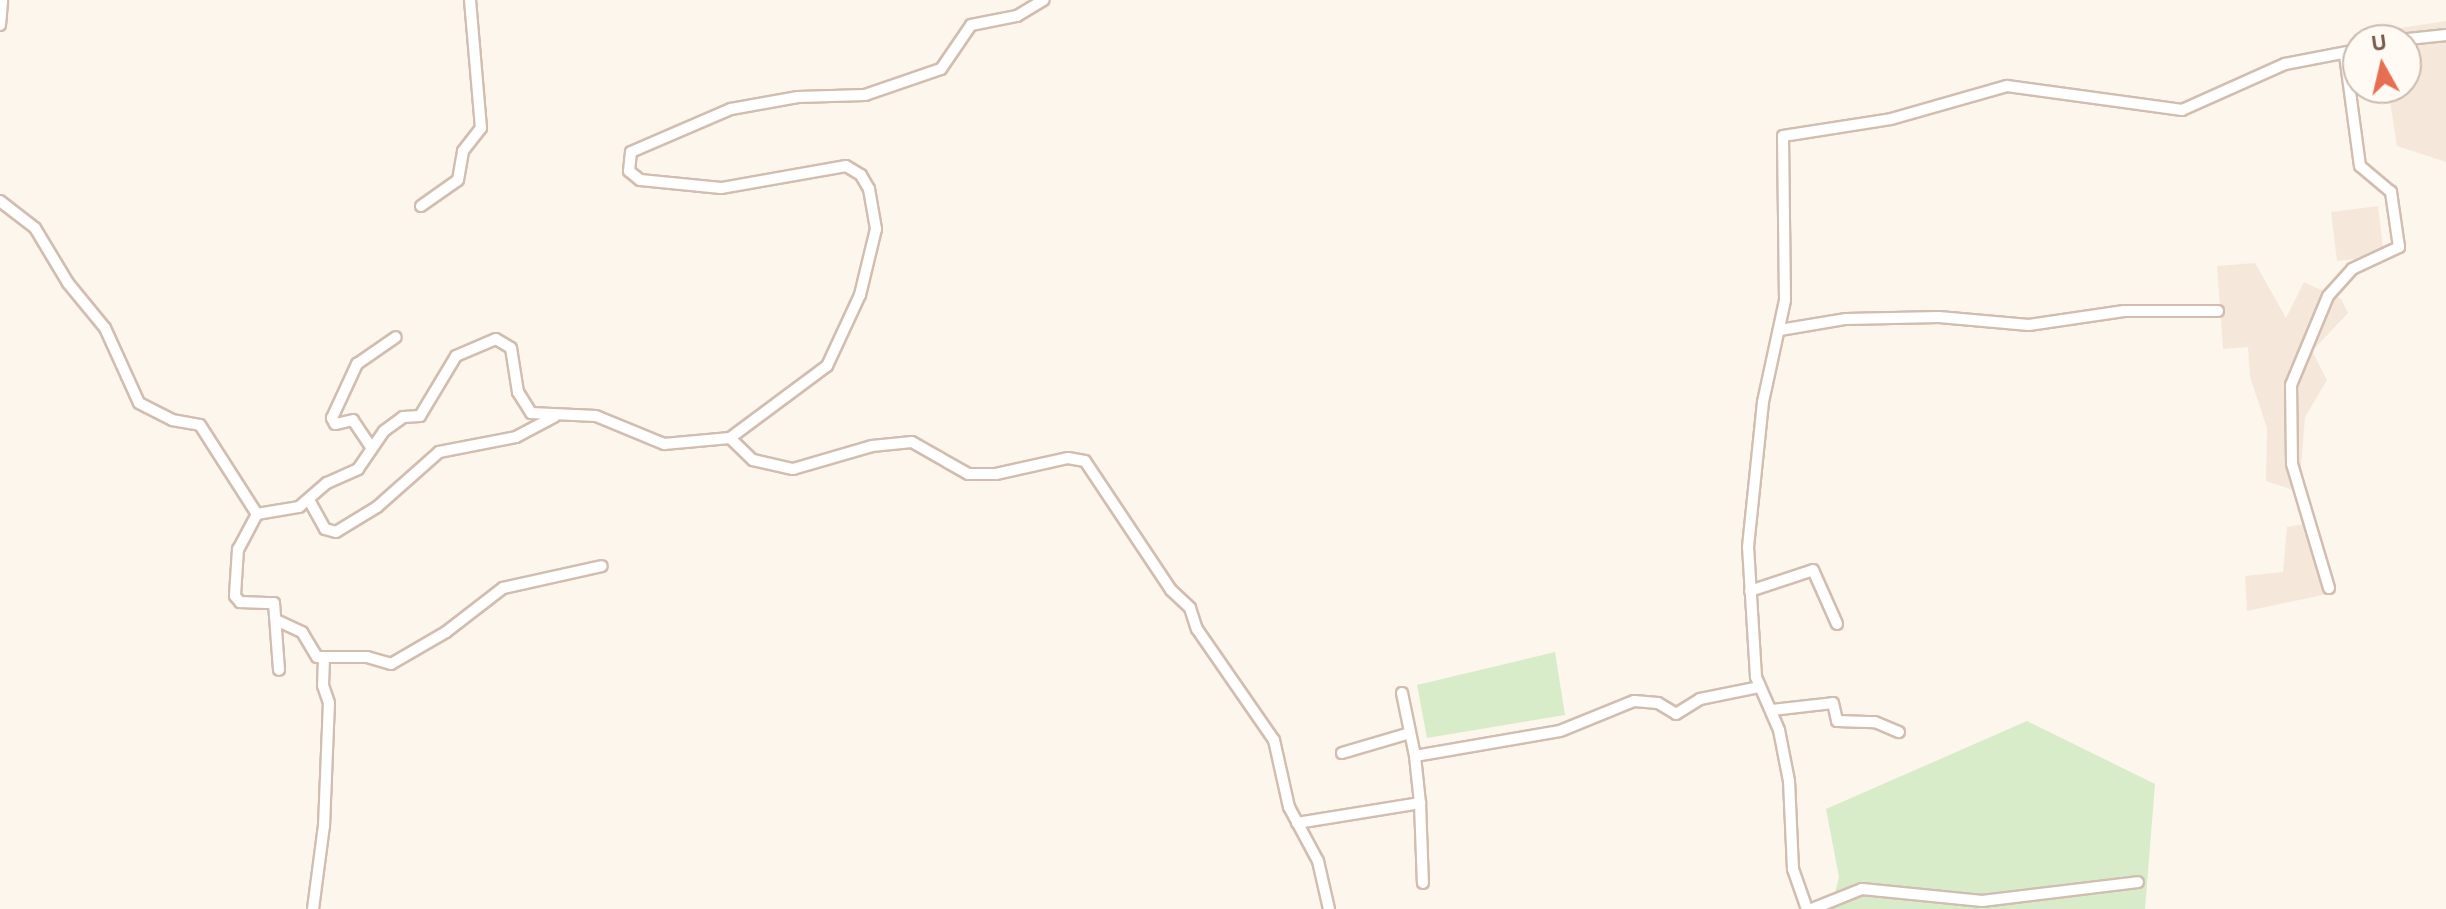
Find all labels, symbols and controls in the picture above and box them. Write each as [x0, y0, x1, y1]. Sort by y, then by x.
north arrow [2342, 24, 2422, 104]
text: U [2369, 28, 2388, 55]

